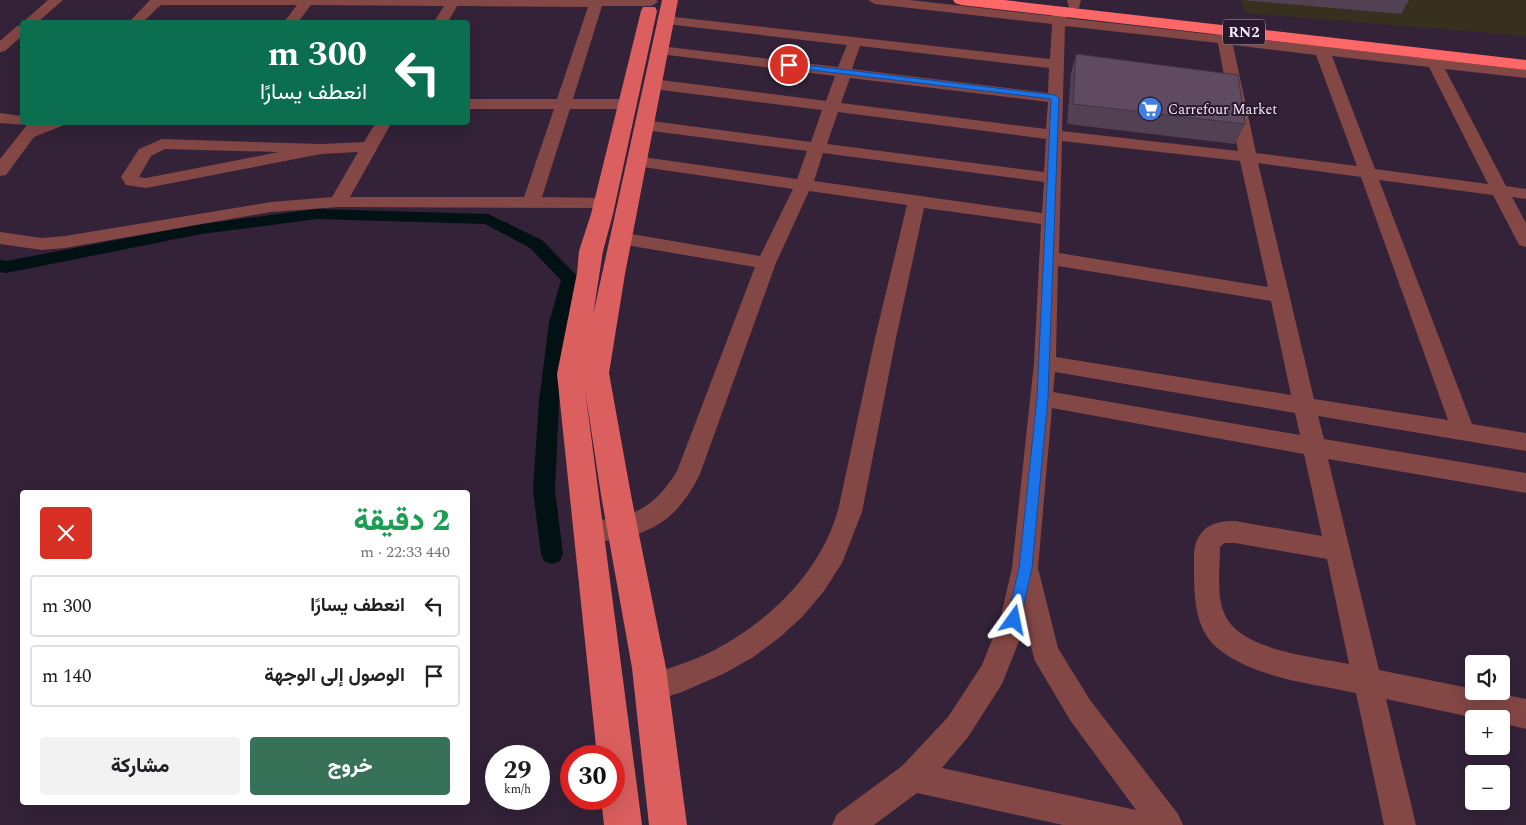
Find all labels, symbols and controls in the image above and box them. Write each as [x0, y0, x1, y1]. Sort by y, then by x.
road number: RN2 [1223, 20, 1265, 44]
text: 300 m [268, 28, 367, 81]
icon: left [385, 40, 450, 105]
pin [768, 44, 810, 86]
icon: arrive [775, 51, 803, 79]
text: انعطف يسارًا [260, 76, 367, 109]
supermarket icon: Carrefour Market [1137, 96, 1163, 122]
place label: Carrefour Market [1168, 99, 1277, 120]
text: 2 دقيقة [353, 498, 450, 544]
button: close [40, 507, 92, 559]
text: 440 m · 22:33 [360, 540, 450, 564]
text: انعطف يسارًا [310, 591, 405, 620]
text: 300 m [42, 592, 92, 621]
icon: left [420, 592, 448, 620]
position arrow [987, 593, 1039, 645]
map controls [1465, 655, 1510, 810]
button: sound [1465, 655, 1510, 700]
text: الوصول إلى الوجهة [264, 661, 405, 690]
text: 140 m [42, 662, 92, 691]
icon: arrive [420, 662, 448, 690]
button: + [1465, 710, 1510, 755]
button: مشاركة [40, 737, 240, 795]
button: خروج [250, 737, 450, 795]
speed limit sign: 30 [560, 745, 625, 810]
text: 29 [503, 752, 532, 790]
button: − [1465, 765, 1510, 810]
text: km/h [504, 780, 531, 799]

